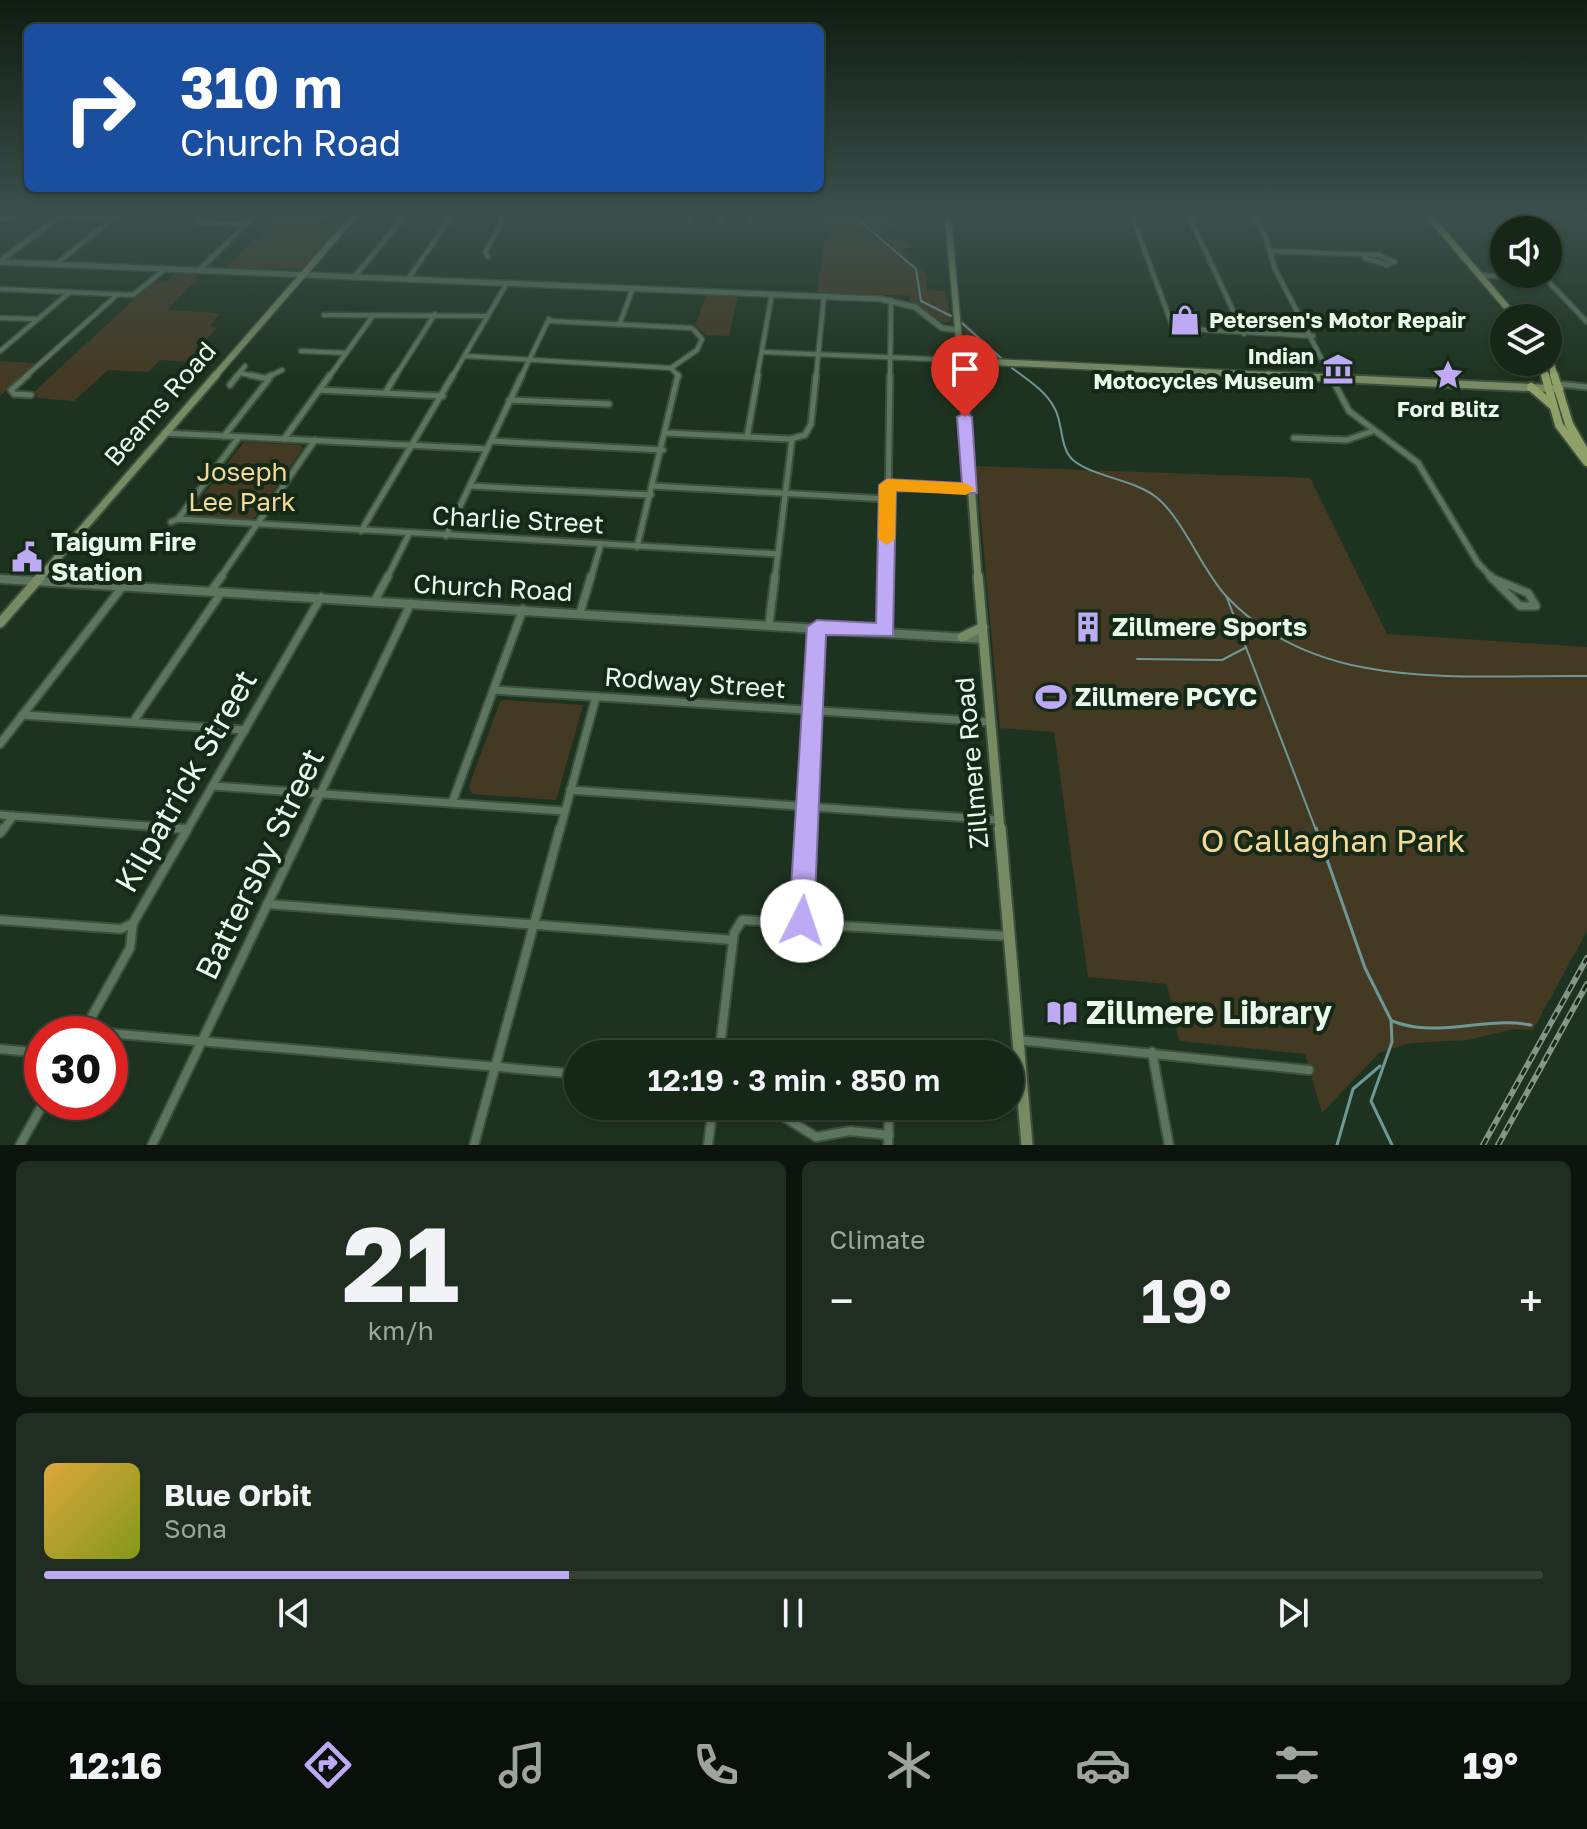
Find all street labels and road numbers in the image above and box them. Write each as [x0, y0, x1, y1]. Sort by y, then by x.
street label: Beams Road [97, 335, 222, 472]
street label: Charlie Street [431, 500, 605, 539]
street label: Church Road [413, 568, 574, 607]
street label: Rodway Street [603, 661, 787, 704]
street label: Kilpatrick Street [106, 663, 264, 898]
street label: Zillmere Road [949, 676, 994, 850]
street label: Battersby Street [187, 742, 331, 985]

